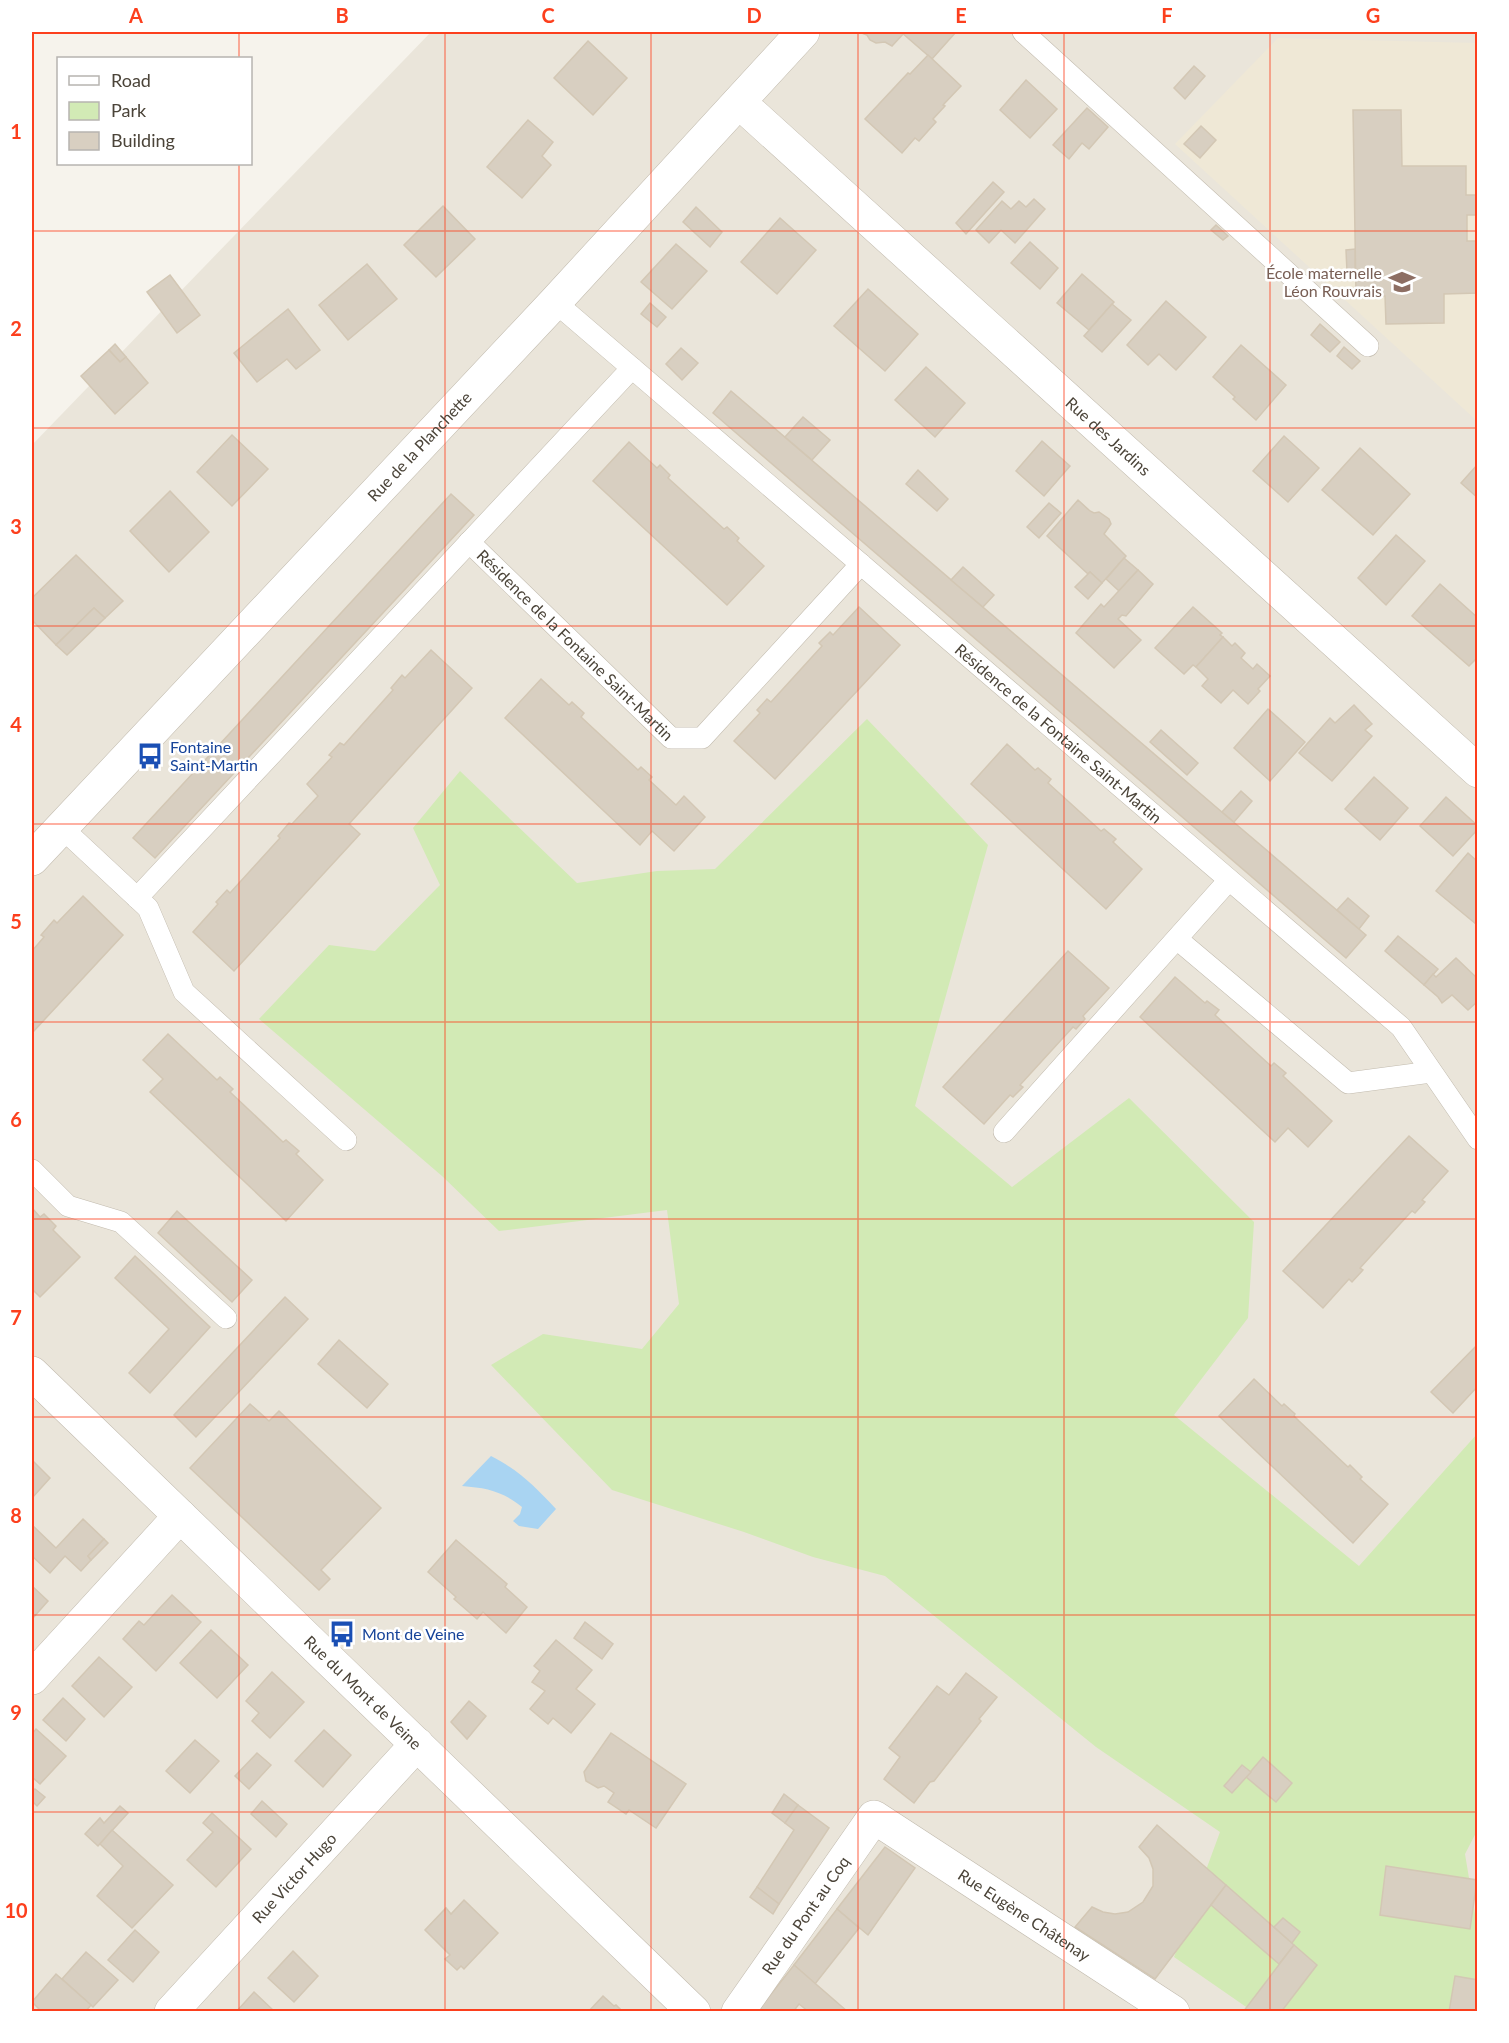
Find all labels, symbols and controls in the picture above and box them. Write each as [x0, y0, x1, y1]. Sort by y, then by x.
text: A [128, 3, 143, 27]
text: B [335, 3, 349, 27]
text: C [541, 3, 555, 27]
text: D [746, 3, 762, 27]
text: E [955, 3, 967, 27]
text: F [1161, 3, 1173, 27]
text: G [1366, 3, 1380, 27]
legend [57, 57, 252, 165]
text: Road [111, 69, 151, 91]
text: Park [111, 99, 147, 121]
text: 1 [10, 119, 22, 143]
text: Building [111, 129, 175, 151]
place label: École maternelle Léon Rouvrais [1266, 263, 1382, 300]
school or university icon: École maternelle Léon Rouvrais [1387, 267, 1417, 297]
text: 2 [10, 316, 22, 340]
street label: Rue de la Planchette [363, 387, 475, 505]
street label: Rue des Jardins [1062, 393, 1155, 479]
text: 3 [10, 514, 22, 538]
street label: Résidence de la Fontaine Saint-Martin [474, 545, 678, 744]
street label: Résidence de la Fontaine Saint-Martin [952, 639, 1166, 827]
text: 4 [10, 712, 22, 736]
place label: Fontaine Saint-Martin [170, 737, 258, 774]
bus stop icon: Fontaine Saint-Martin [135, 741, 165, 771]
text: 5 [10, 909, 22, 933]
text: 6 [10, 1107, 22, 1131]
text: 7 [10, 1305, 22, 1329]
text: 8 [10, 1503, 22, 1527]
bus stop icon: Mont de Veine [327, 1619, 357, 1649]
place label: Mont de Veine [362, 1624, 465, 1643]
street label: Rue du Mont de Veine [301, 1631, 426, 1753]
text: 9 [10, 1700, 22, 1724]
street label: Rue Victor Hugo [248, 1829, 340, 1927]
street label: Rue du Pont au Coq [757, 1852, 853, 1978]
street label: Rue Eugène Châtenay [955, 1865, 1095, 1965]
text: 10 [4, 1898, 28, 1922]

